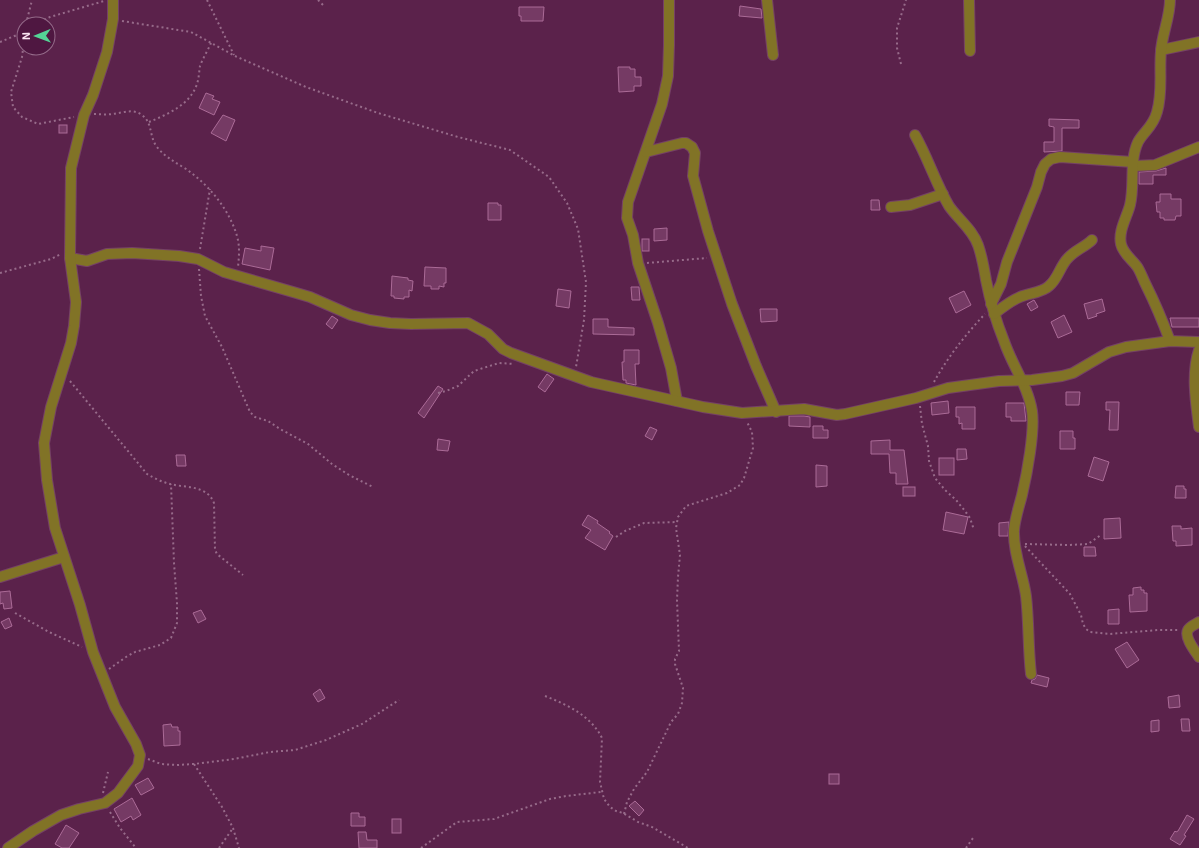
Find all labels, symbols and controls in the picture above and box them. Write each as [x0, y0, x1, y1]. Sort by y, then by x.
north arrow [16, 16, 56, 56]
text: N [19, 32, 32, 40]

